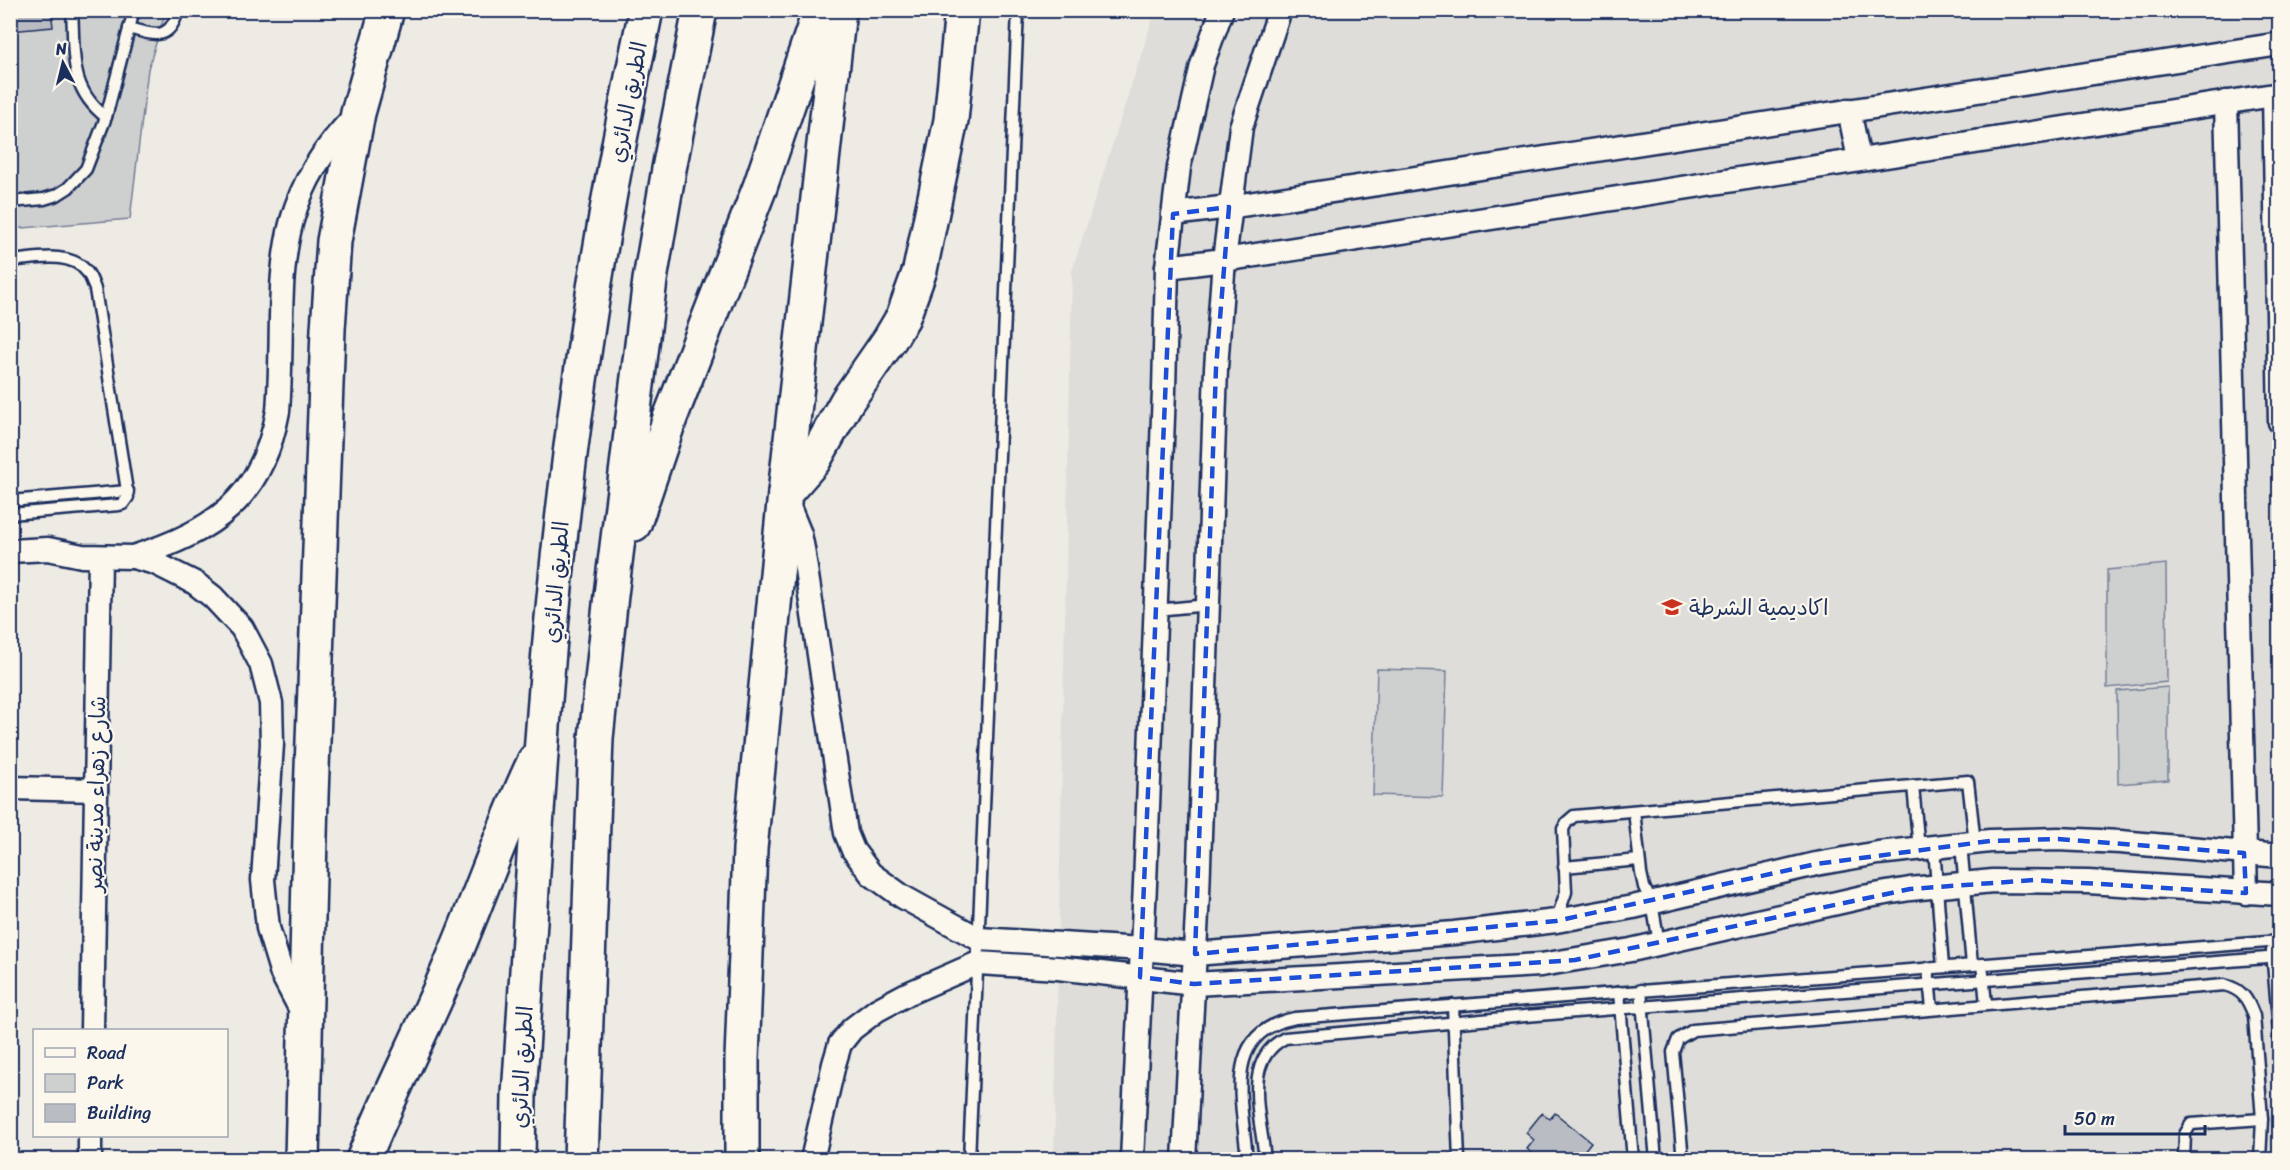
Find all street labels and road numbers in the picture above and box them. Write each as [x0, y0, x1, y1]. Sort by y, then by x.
street label: الطريق الدائري [597, 38, 659, 166]
street label: الطريق الدائري [531, 519, 581, 645]
street label: شارع زهراء مدينة نصر [75, 696, 117, 894]
street label: الطريق الدائري [499, 1005, 545, 1129]

